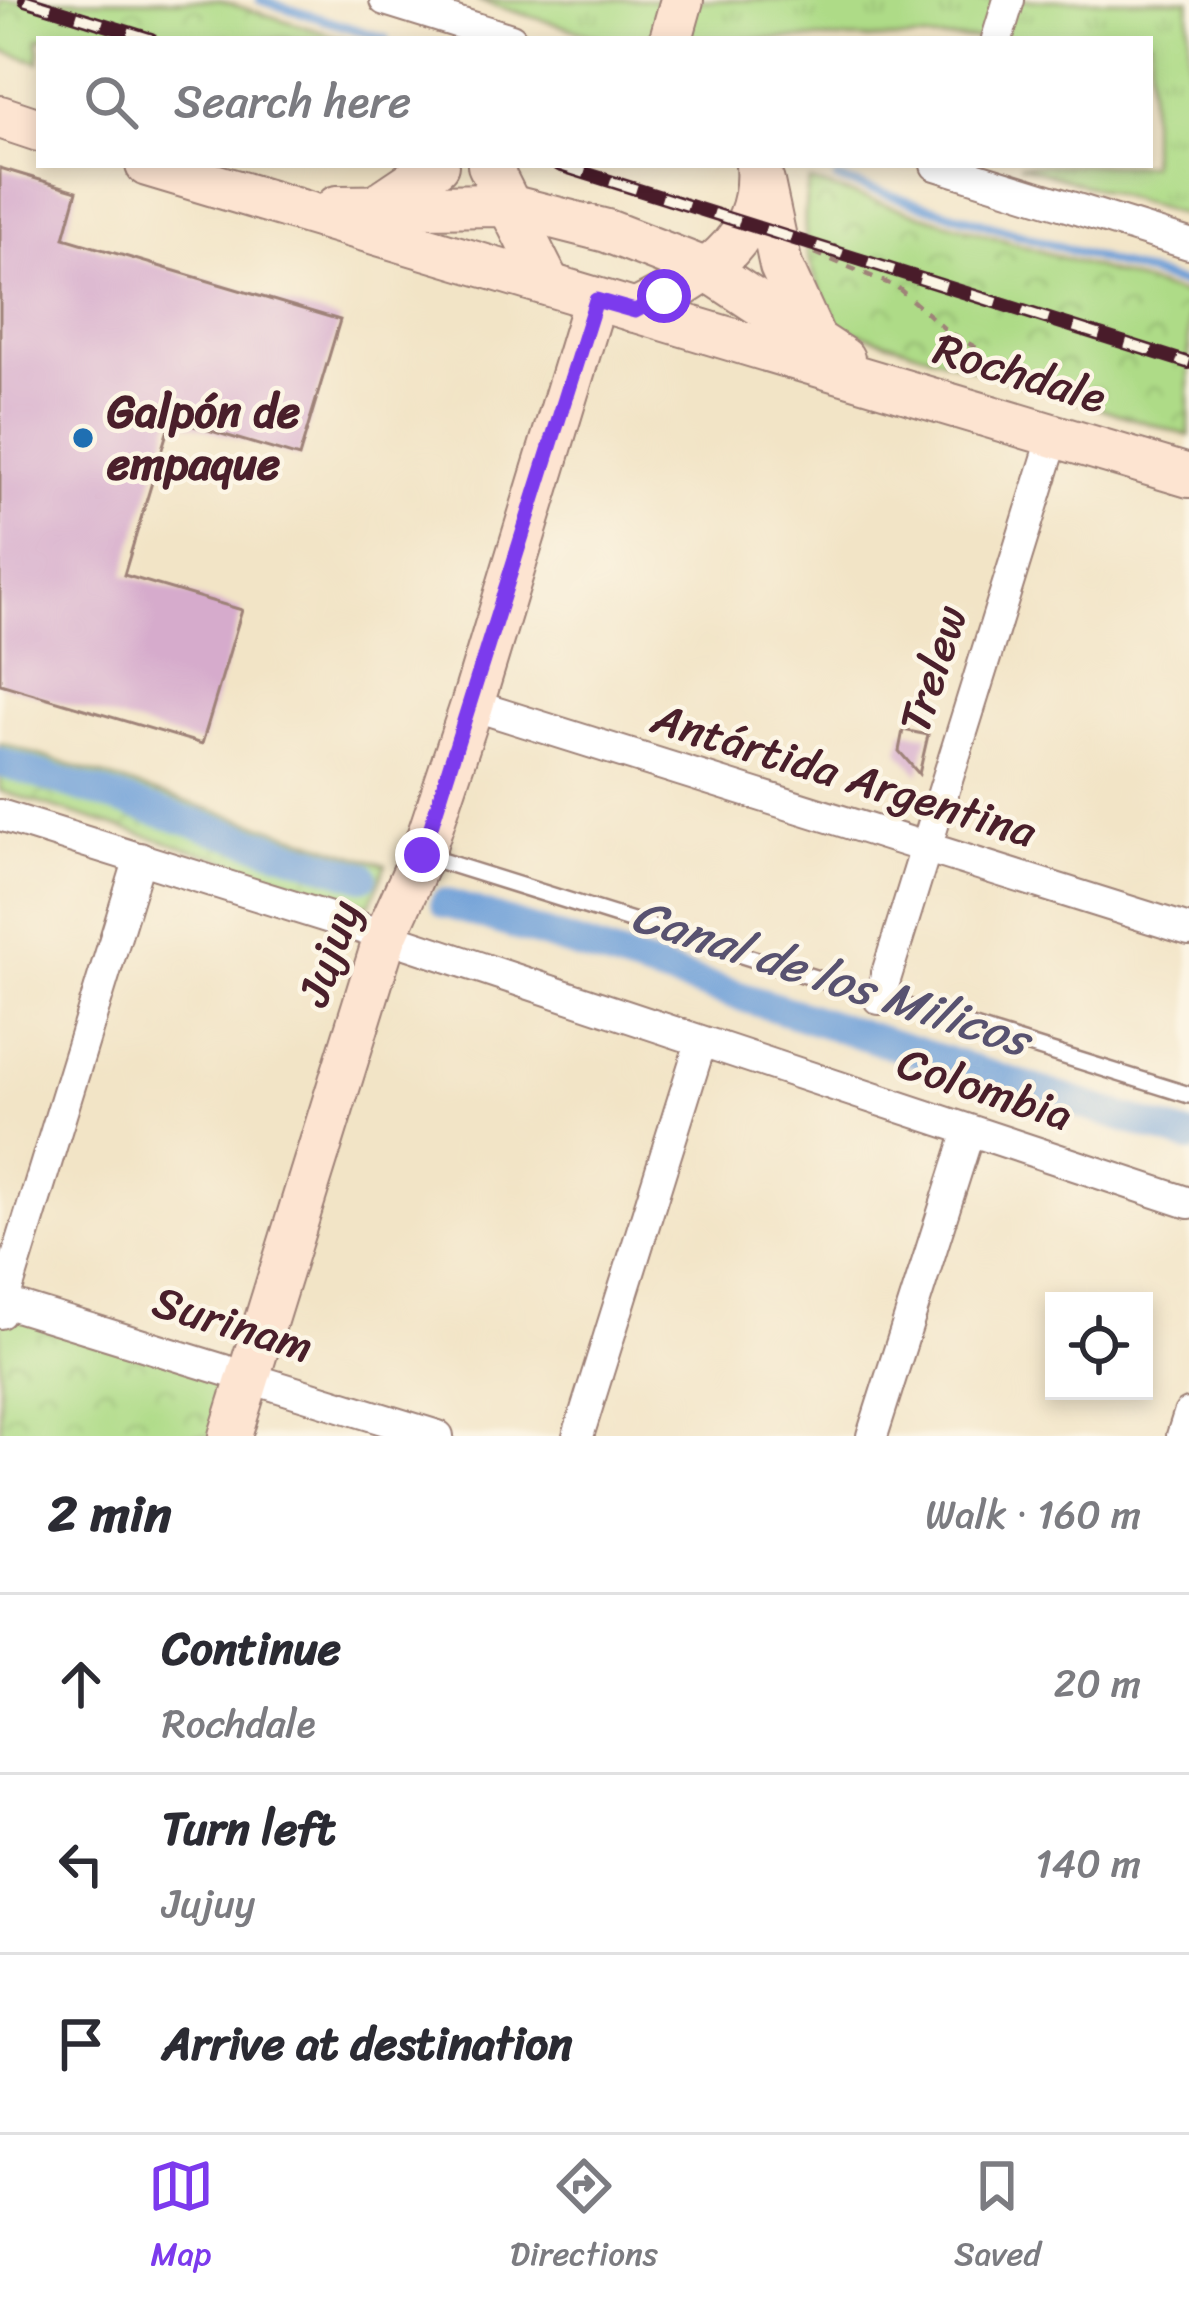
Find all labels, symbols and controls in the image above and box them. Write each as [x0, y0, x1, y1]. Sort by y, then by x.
search box [36, 36, 1153, 168]
text: Search here [174, 62, 411, 142]
icon: search [78, 69, 144, 135]
route start [637, 269, 691, 323]
street label: Rochdale [924, 309, 1116, 437]
place label: Galpón de empaque [106, 372, 300, 504]
marker: Galpón de empaque [70, 425, 96, 451]
street label: Trelew [875, 595, 991, 743]
street label: Antártida Argentina [641, 678, 1047, 872]
route end [395, 828, 449, 882]
water label: Canal de los Milicos [621, 873, 1045, 1083]
street label: Jujuy [273, 889, 385, 1019]
street label: Colombia [887, 1023, 1083, 1155]
street label: Surinam [143, 1262, 323, 1386]
map controls [1045, 1292, 1153, 1400]
button: locate [1045, 1292, 1153, 1400]
text: 2 min [48, 1469, 171, 1559]
text: Walk · 160 m [925, 1480, 1141, 1549]
text: Continue [162, 1609, 341, 1689]
text: 20 m [1054, 1649, 1141, 1718]
icon: ahead [48, 1651, 114, 1717]
text: Rochdale [162, 1689, 315, 1758]
text: Turn left [162, 1789, 335, 1869]
text: 140 m [1035, 1829, 1141, 1898]
icon: left [48, 1831, 114, 1897]
text: Jujuy [162, 1869, 255, 1938]
text: Arrive at destination [162, 2004, 572, 2084]
icon: arrive [48, 2011, 114, 2077]
tab: Map [148, 2153, 214, 2283]
tab: Directions [510, 2153, 658, 2283]
tab: Saved [954, 2153, 1041, 2283]

